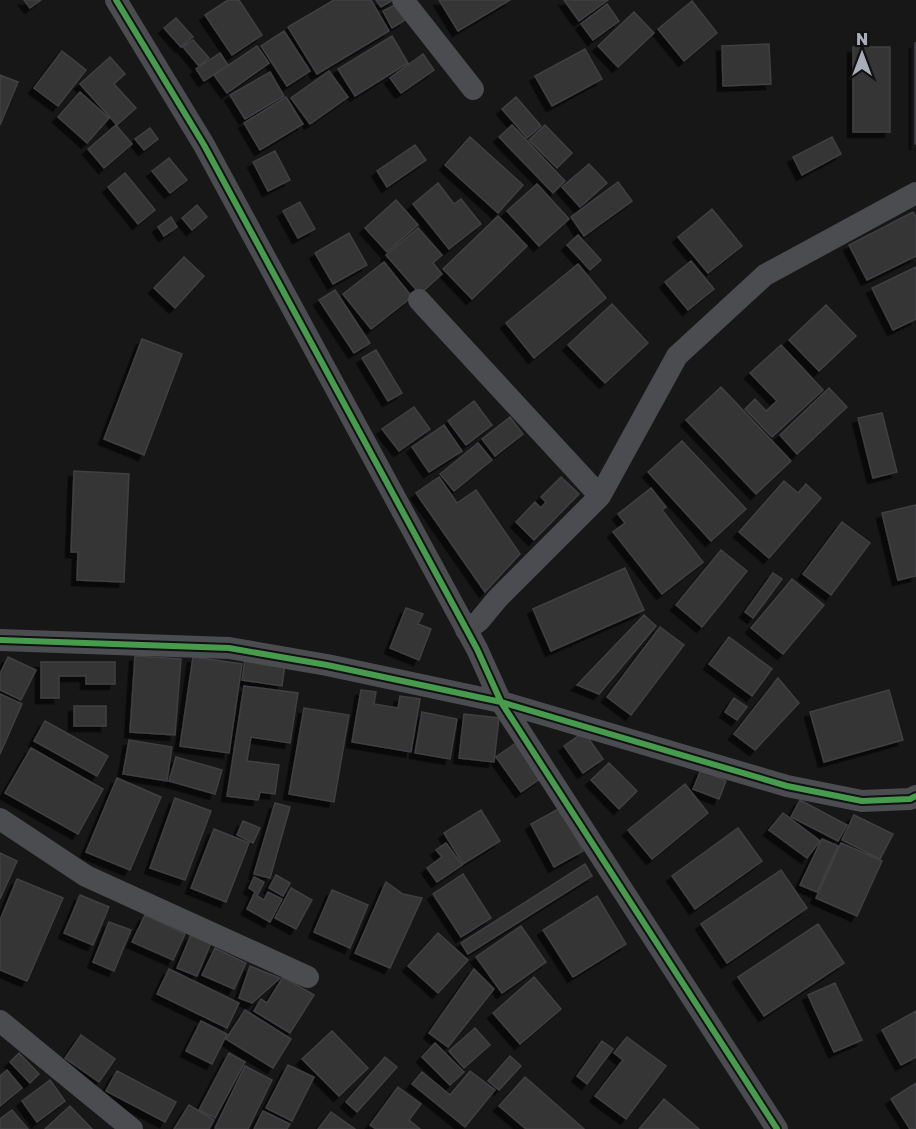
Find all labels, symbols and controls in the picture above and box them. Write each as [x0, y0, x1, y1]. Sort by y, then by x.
north arrow [832, 24, 892, 84]
text: N [856, 29, 868, 49]

